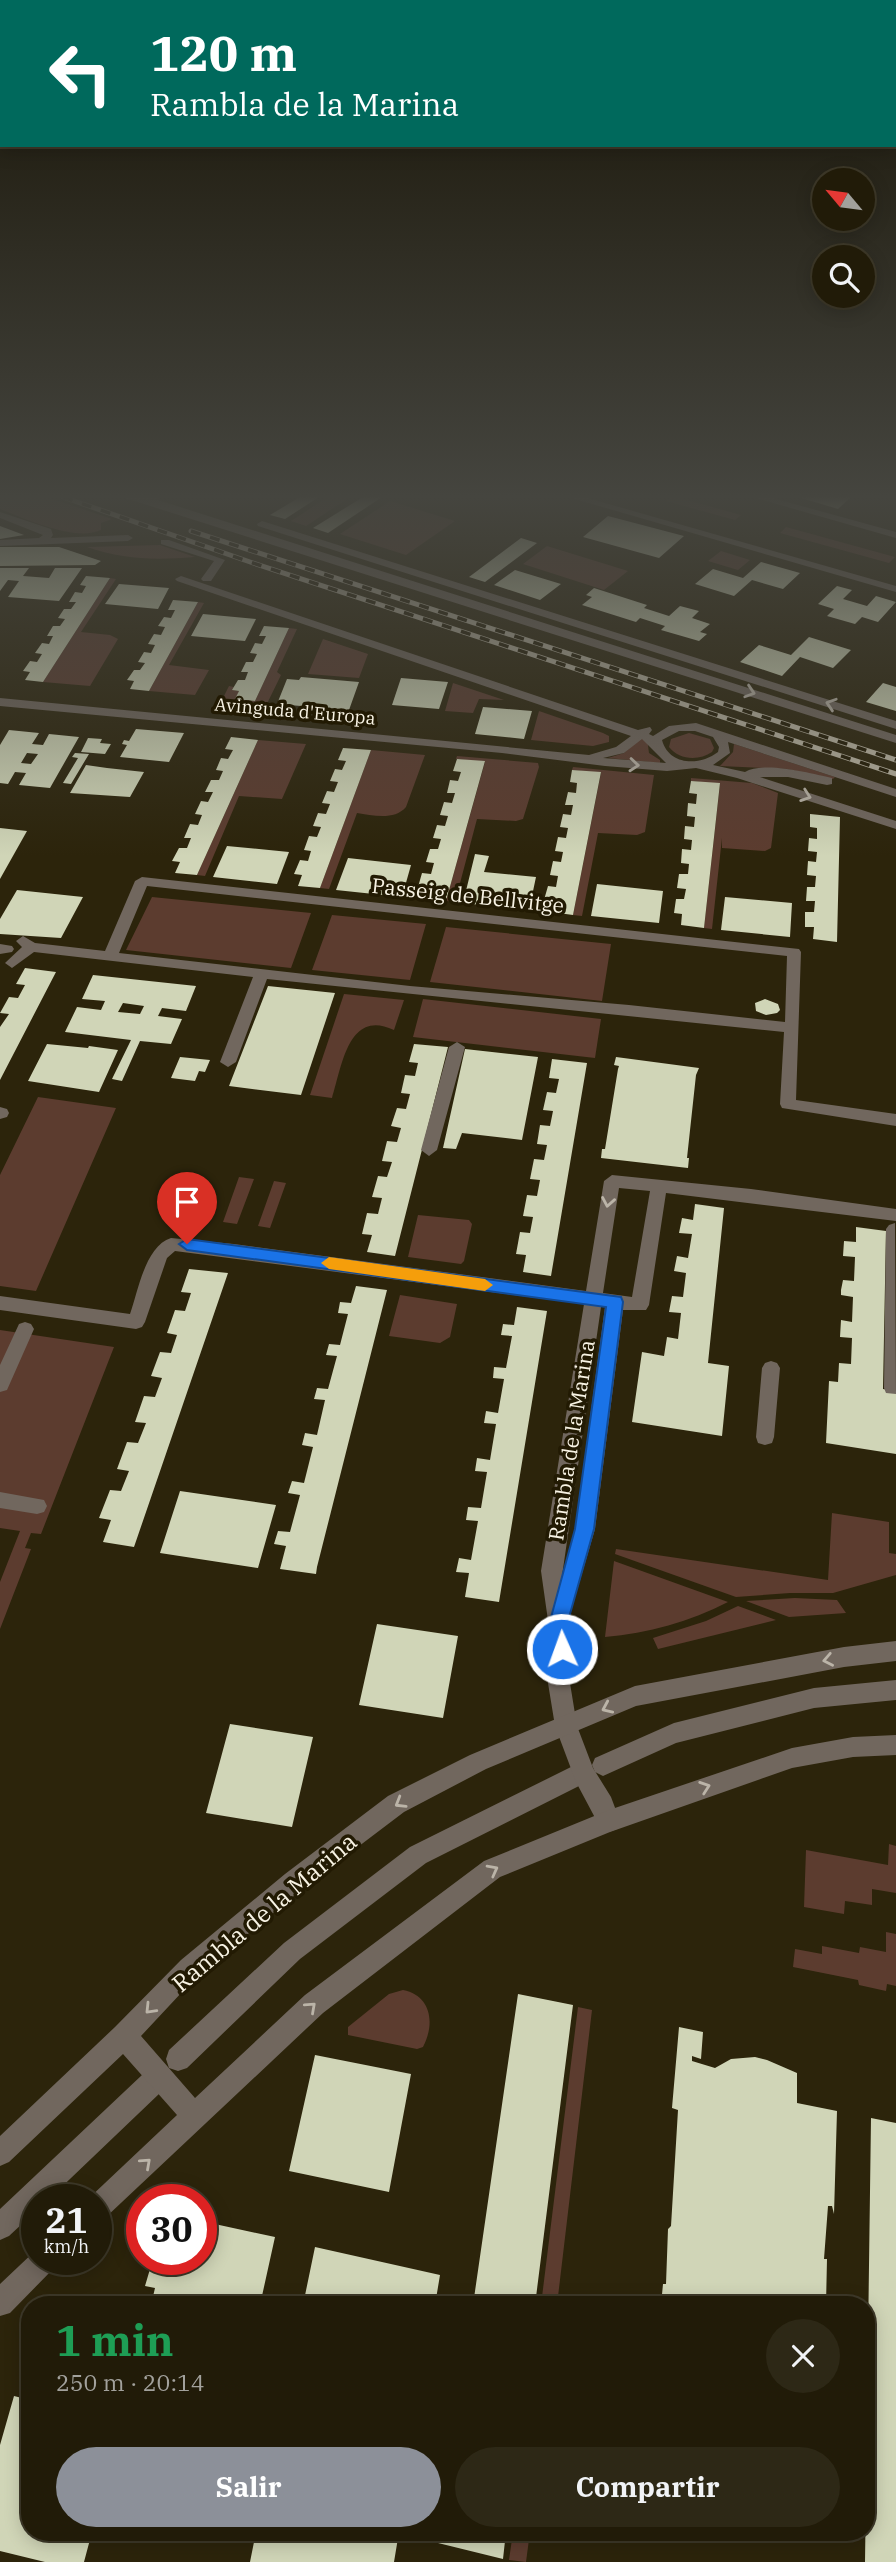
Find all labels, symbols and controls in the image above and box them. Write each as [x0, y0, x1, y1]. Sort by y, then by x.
text: 120 m [150, 21, 297, 84]
icon: left [35, 28, 126, 119]
text: Rambla de la Marina [150, 83, 459, 125]
north arrow [812, 168, 875, 231]
map controls [812, 168, 875, 308]
button: search [812, 245, 875, 308]
one-way arrow [744, 684, 756, 699]
street label: Avinguda d'Europa [213, 692, 377, 730]
one-way arrow [825, 698, 838, 712]
one-way arrow [629, 757, 640, 772]
one-way arrow [799, 788, 811, 802]
street label: Passeig de Bellvitge [370, 871, 566, 919]
pin [157, 1172, 217, 1244]
icon: arrive [168, 1183, 206, 1221]
one-way arrow [601, 1196, 616, 1208]
street label: Rambla de la Marina [541, 1338, 601, 1542]
position arrow [525, 1612, 599, 1686]
one-way arrow [822, 1651, 834, 1666]
one-way arrow [602, 1700, 614, 1714]
one-way arrow [698, 1781, 710, 1795]
one-way arrow [395, 1795, 408, 1808]
street label: Rambla de la Marina [165, 1825, 363, 1999]
one-way arrow [486, 1865, 498, 1878]
one-way arrow [145, 2001, 158, 2014]
one-way arrow [303, 2002, 316, 2015]
one-way arrow [138, 2158, 151, 2171]
speed limit sign: 30 [126, 2184, 217, 2275]
text: 21 [45, 2197, 88, 2243]
text: km/h [44, 2235, 89, 2258]
text: 1 min [56, 2313, 174, 2368]
button: close [766, 2319, 840, 2393]
text: 250 m · 20:14 [56, 2367, 205, 2397]
button: Salir [56, 2447, 441, 2527]
button: Compartir [455, 2447, 840, 2527]

